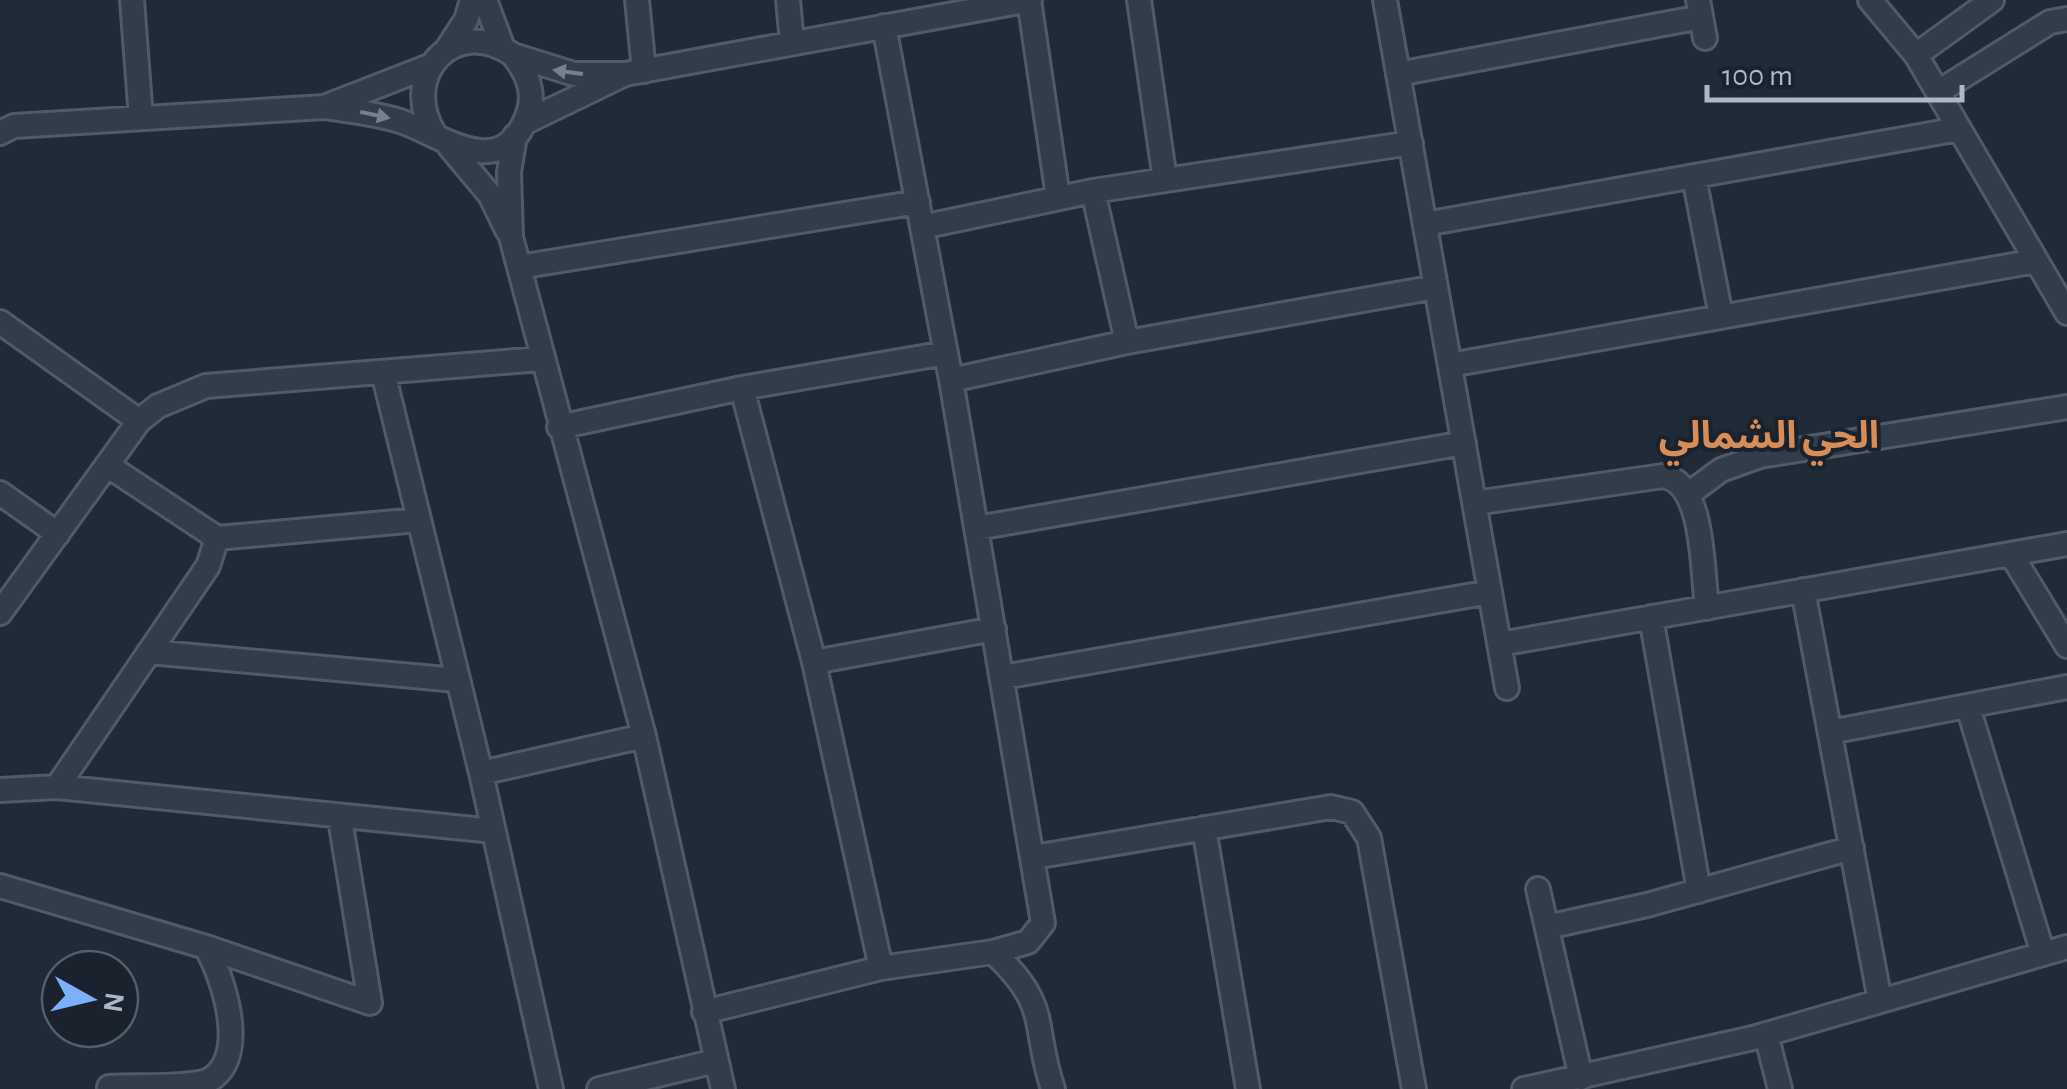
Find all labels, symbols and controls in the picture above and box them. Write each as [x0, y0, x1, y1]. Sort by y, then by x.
scale bar [1707, 40, 1962, 102]
text: 100 m [1722, 61, 1793, 91]
one-way arrow [552, 63, 584, 79]
one-way arrow [360, 108, 391, 124]
district label: الحي الشمالي [1659, 418, 1879, 466]
north arrow [40, 949, 140, 1049]
text: N [98, 991, 128, 1014]

